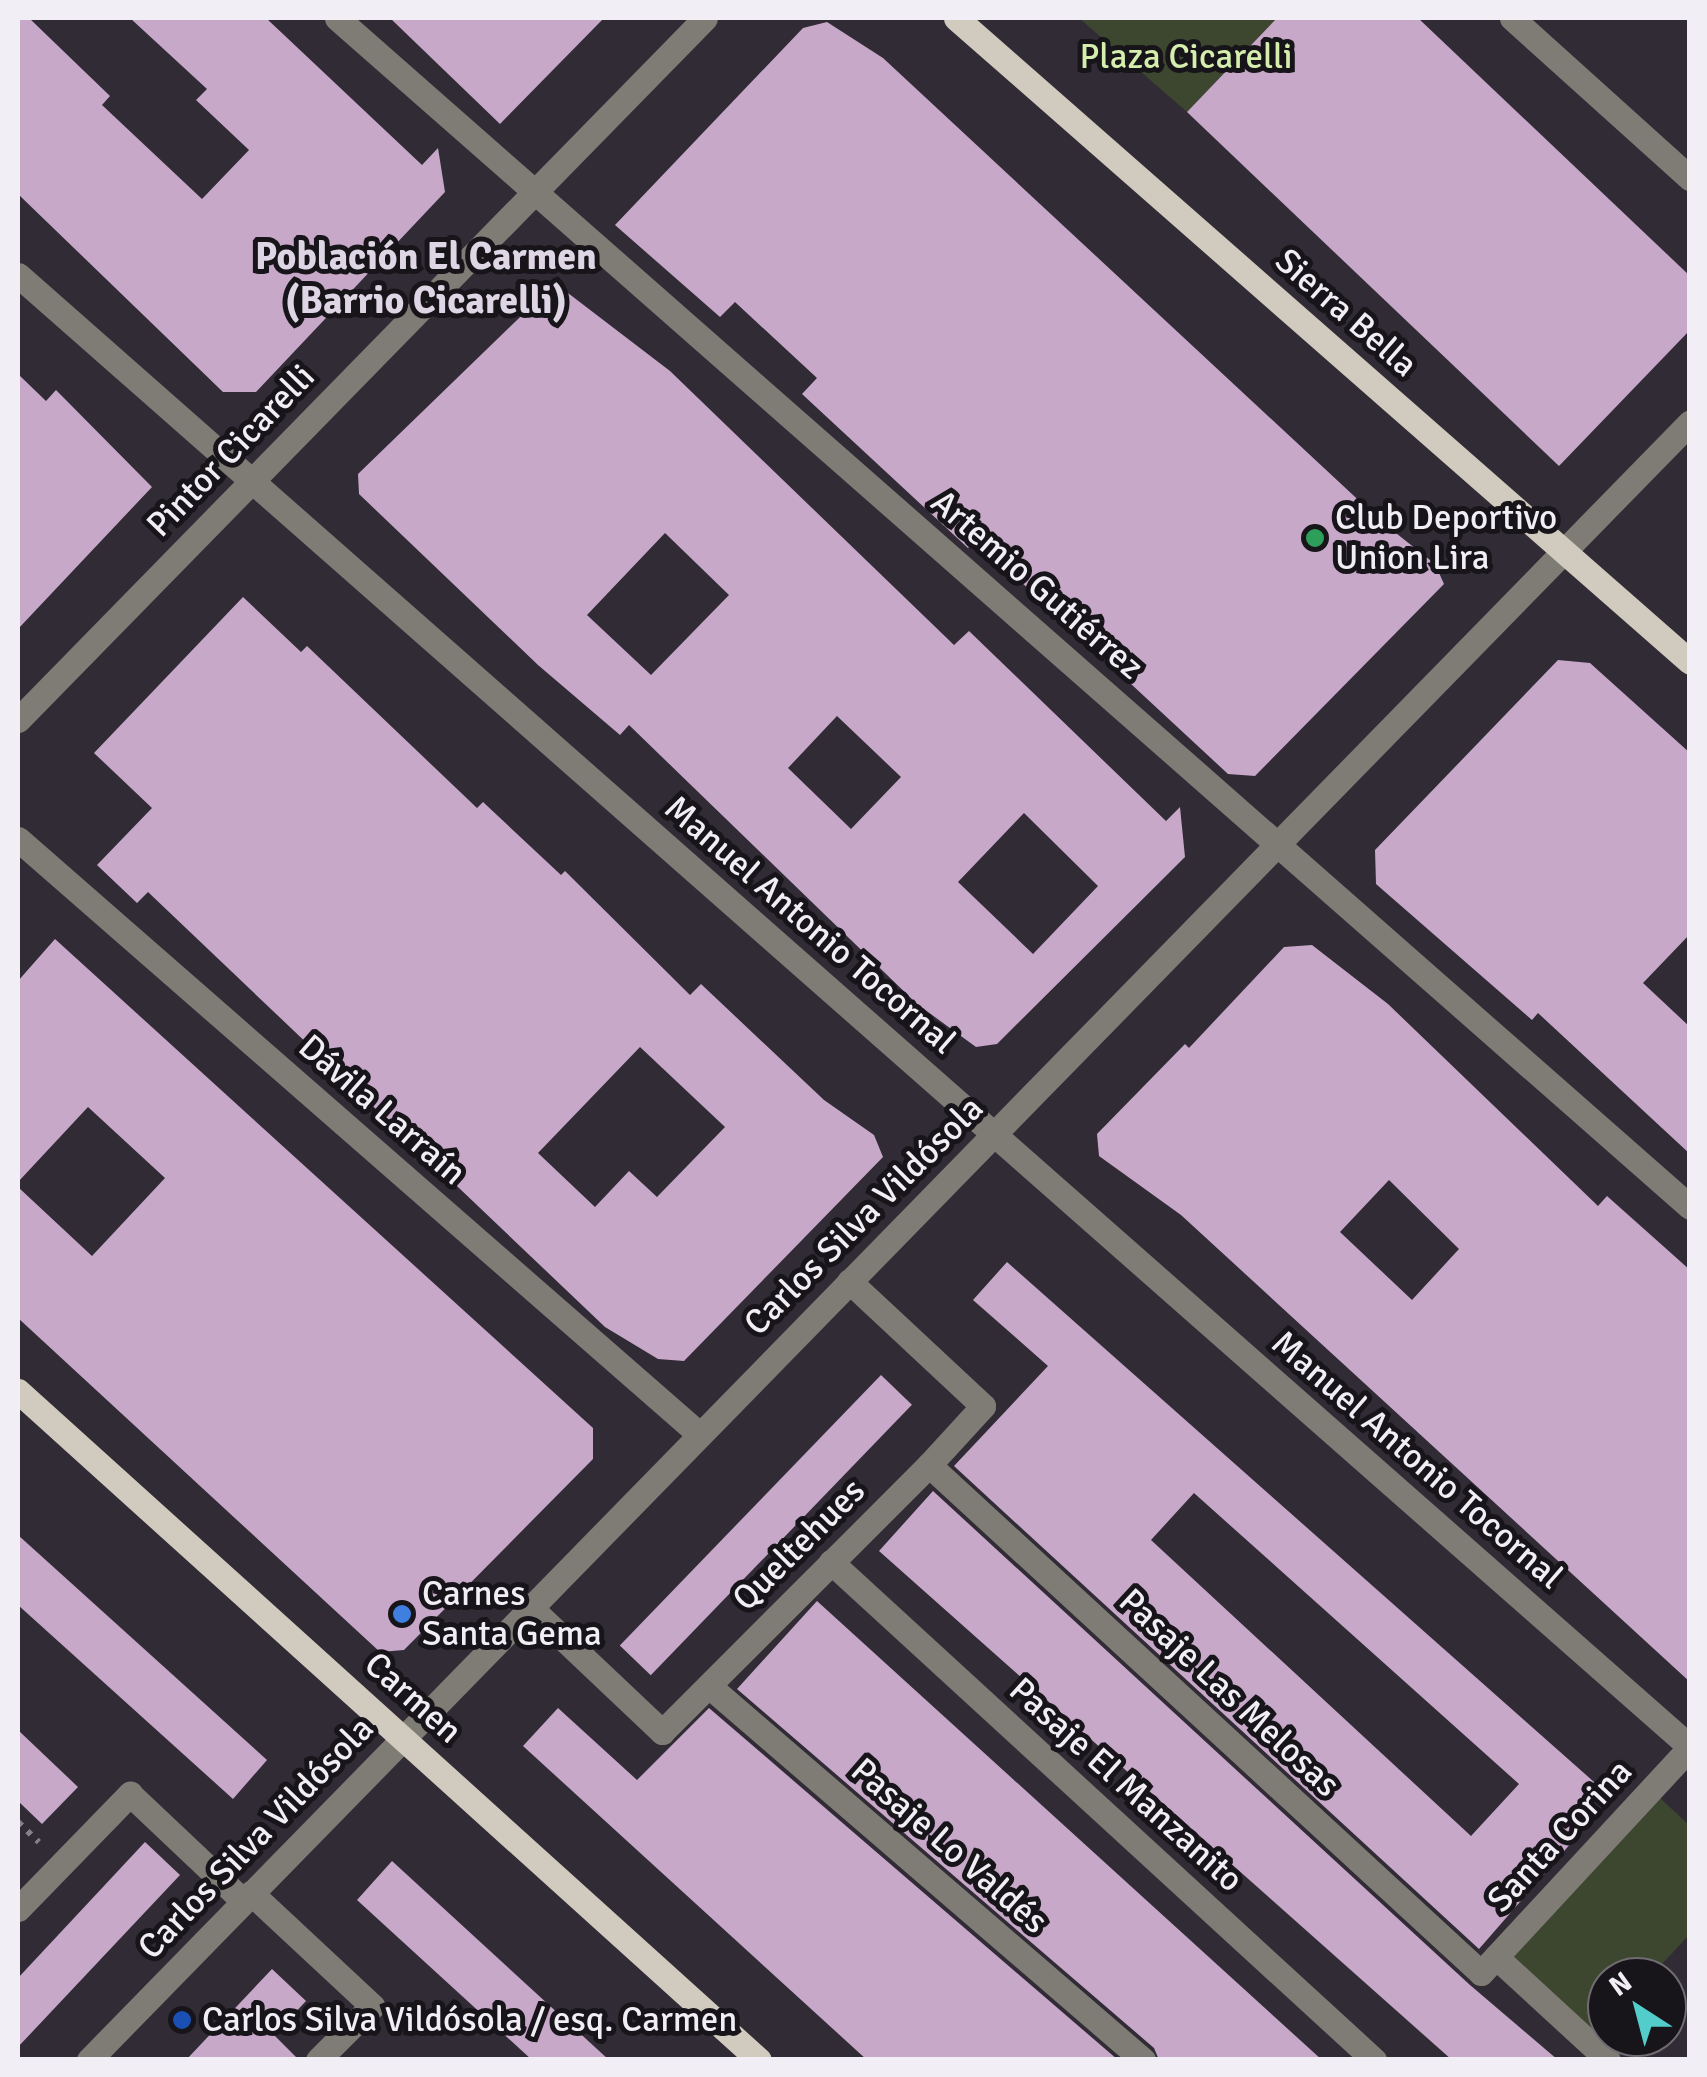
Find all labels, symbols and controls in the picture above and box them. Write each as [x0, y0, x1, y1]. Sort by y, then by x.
park label: Plaza Cicarelli [1079, 36, 1293, 78]
district label: Población El Carmen (Barrio Cicarelli) [255, 234, 597, 323]
street label: Sierra Bella [1267, 240, 1425, 386]
street label: Pintor Cicarelli [138, 356, 324, 546]
street label: Artemio Gutiérrez [922, 482, 1152, 688]
place label: Club Deportivo Union Lira [1335, 497, 1557, 579]
marker: Club Deportivo Union Lira [1304, 527, 1326, 549]
street label: Manuel Antonio Tocornal [656, 787, 964, 1063]
street label: Dávila Larraín [290, 1026, 474, 1194]
street label: Carlos Silva Vildósola [736, 1088, 992, 1344]
street label: Manuel Antonio Tocornal [1263, 1322, 1571, 1598]
street label: Queltehues [724, 1470, 874, 1620]
place label: Carnes Santa Gema [422, 1573, 602, 1655]
street label: Pasaje Las Melosas [1110, 1580, 1348, 1806]
marker: Carnes Santa Gema [391, 1603, 413, 1625]
street label: Carmen [356, 1644, 470, 1752]
street label: Pasaje El Manzanito [1001, 1669, 1251, 1901]
street label: Carlos Silva Vildósola [129, 1708, 383, 1968]
street label: Pasaje Lo Valdés [842, 1749, 1056, 1943]
street label: Santa Corina [1479, 1751, 1641, 1921]
north arrow [1587, 1957, 1687, 2057]
text: N [1603, 1965, 1638, 2004]
place label: Carlos Silva Vildósola / esq. Carmen [202, 1999, 737, 2041]
marker: Carlos Silva Vildósola / esq. Carmen [171, 2009, 193, 2031]

